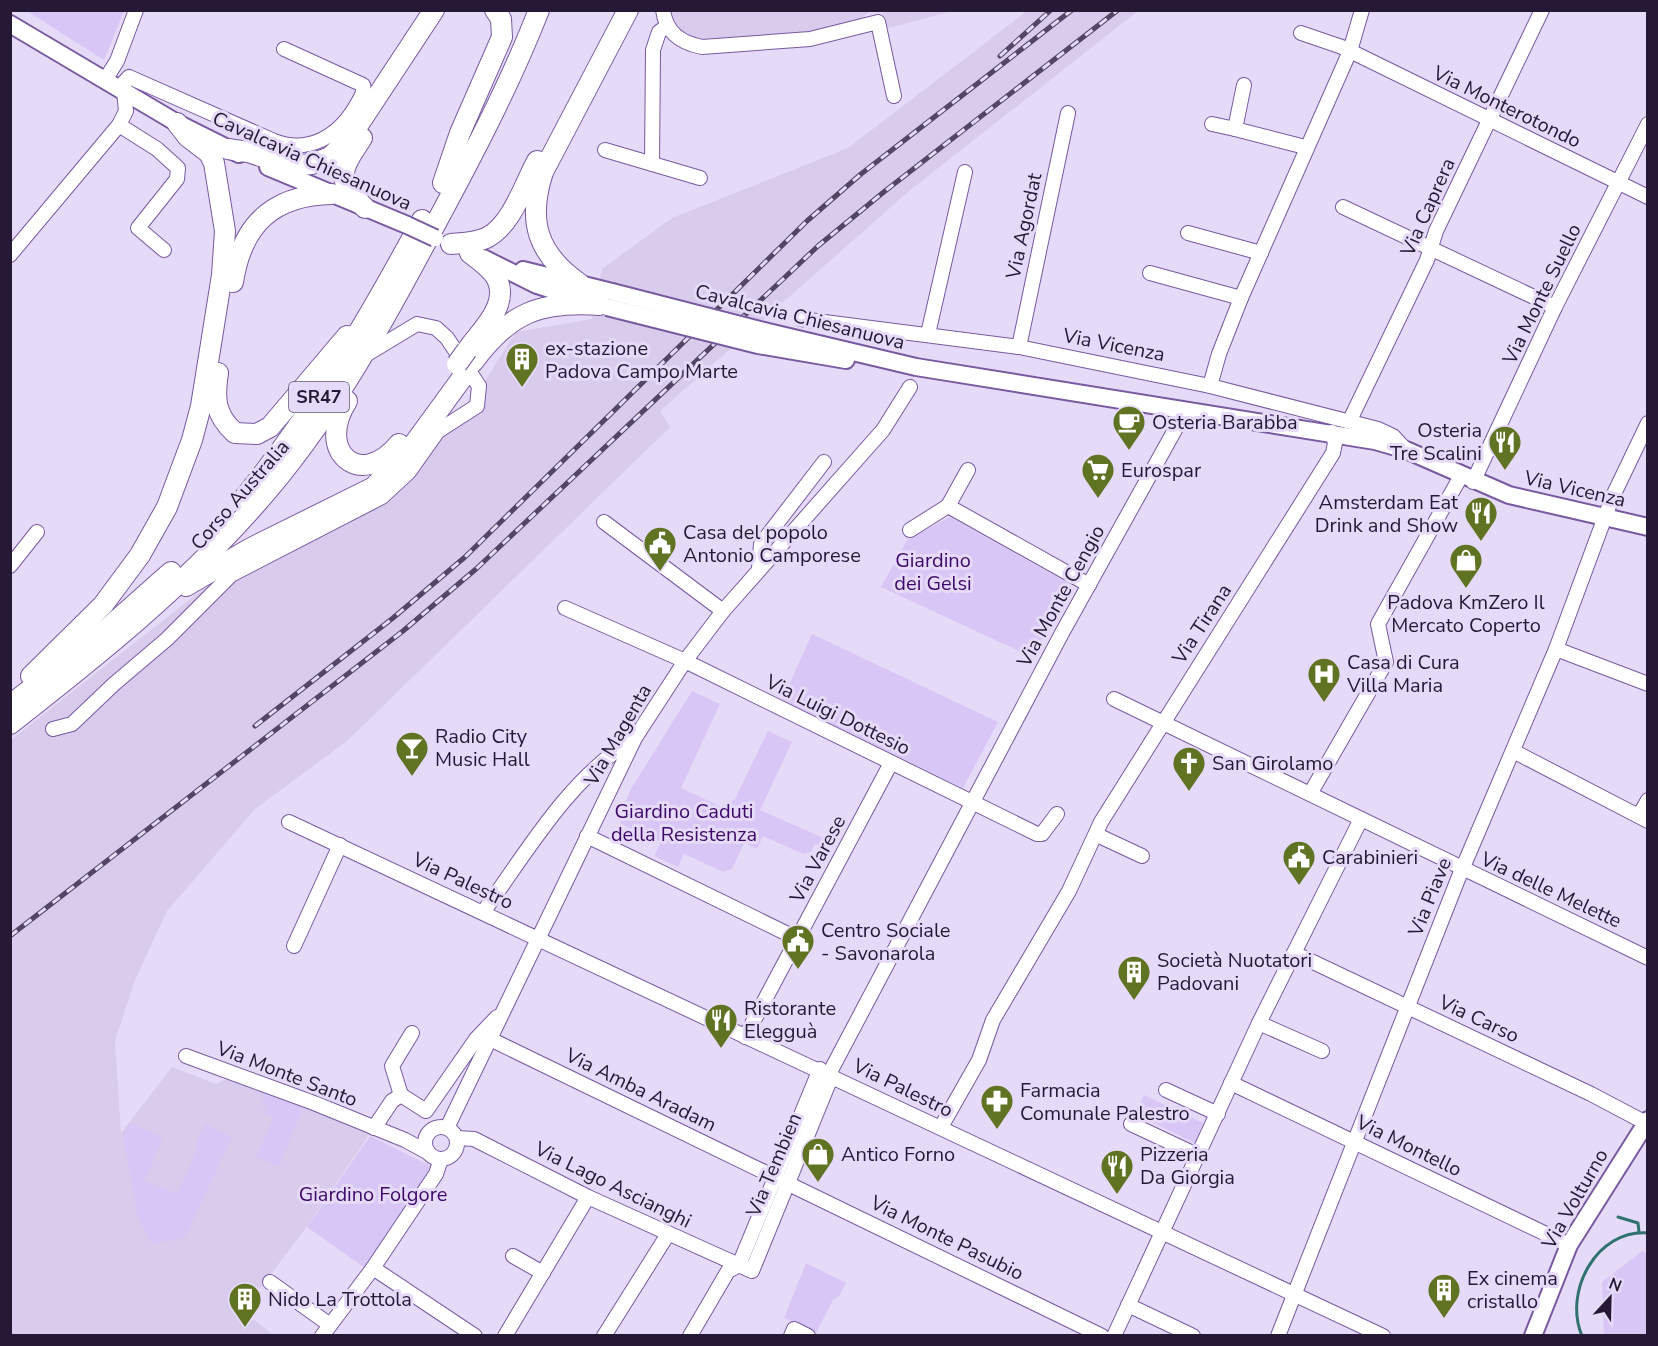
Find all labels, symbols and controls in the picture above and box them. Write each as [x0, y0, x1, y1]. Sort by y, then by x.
street label: Via Monterotondo [1428, 59, 1585, 155]
street label: Cavalcavia Chiesanuova [208, 105, 416, 217]
street label: Via Caprera [1394, 154, 1462, 261]
street label: Via Agordat [999, 170, 1049, 282]
street label: Via Monte Suello [1496, 219, 1588, 370]
street label: Cavalcavia Chiesanuova [692, 278, 908, 356]
street label: Via Vicenza [1060, 322, 1167, 368]
place label: ex-stazione Padova Campo Marte [545, 335, 738, 385]
building icon: ex-stazione Padova Campo Marte [504, 341, 540, 388]
road number: SR47 [289, 382, 349, 412]
cafe icon: Osteria Barabba [1111, 404, 1147, 451]
place label: Osteria Barabba [1152, 409, 1298, 436]
place label: Osteria Tre Scalini [1390, 417, 1482, 467]
restaurant icon: Osteria Tre Scalini [1487, 424, 1523, 471]
street label: Corso Australia [185, 434, 295, 556]
supermarket icon: Eurospar [1080, 452, 1116, 499]
place label: Eurospar [1121, 457, 1201, 484]
street label: Via Vicenza [1521, 464, 1628, 514]
place label: Amsterdam Eat Drink and Show [1315, 489, 1459, 539]
restaurant icon: Amsterdam Eat Drink and Show [1463, 495, 1499, 542]
place label: Casa del popolo Antonio Camporese [683, 519, 861, 569]
street label: Via Monte Cengio [1010, 520, 1111, 673]
public building icon: Casa del popolo Antonio Camporese [642, 525, 678, 572]
shop icon: Padova KmZero Il Mercato Coperto [1448, 542, 1484, 589]
park label: Giardino dei Gelsi [894, 547, 972, 597]
street label: Via Tirana [1165, 579, 1238, 670]
place label: Padova KmZero Il Mercato Coperto [1387, 589, 1545, 639]
place label: Casa di Cura Villa Maria [1346, 649, 1460, 699]
hospital icon: Casa di Cura Villa Maria [1306, 656, 1342, 703]
street label: Via Luigi Dottesio [760, 668, 915, 762]
street label: Via Magenta [578, 679, 658, 792]
place label: Radio City Music Hall [435, 723, 530, 773]
bar icon: Radio City Music Hall [394, 730, 430, 777]
church icon: San Girolamo [1171, 745, 1207, 792]
place label: San Girolamo [1212, 750, 1333, 777]
park label: Giardino Caduti della Resistenza [611, 798, 757, 848]
street label: Via Varese [783, 811, 852, 908]
public building icon: Carabinieri [1281, 839, 1317, 886]
place label: Carabinieri [1322, 844, 1418, 871]
street label: Via delle Melette [1475, 845, 1626, 934]
street label: Via Palestro [407, 846, 518, 916]
street label: Via Piave [1402, 854, 1458, 941]
place label: Centro Sociale - Savonarola [821, 917, 950, 967]
public building icon: Centro Sociale - Savonarola [780, 923, 816, 970]
place label: Società Nuotatori Padovani [1157, 947, 1312, 997]
building icon: Società Nuotatori Padovani [1116, 954, 1152, 1001]
street label: Via Carso [1434, 988, 1524, 1049]
place label: Ristorante Elegguà [744, 995, 836, 1045]
restaurant icon: Ristorante Elegguà [703, 1002, 739, 1049]
street label: Via Monte Santo [212, 1034, 361, 1113]
street label: Via Amba Aradam [560, 1041, 721, 1138]
street label: Via Palestro [848, 1052, 957, 1124]
place label: Farmacia Comunale Palestro [1020, 1077, 1190, 1127]
pharmacy icon: Farmacia Comunale Palestro [979, 1083, 1015, 1130]
street label: Via Montello [1351, 1108, 1466, 1183]
street label: Via Tembien [740, 1109, 808, 1222]
street label: Via Lago Ascianghi [529, 1135, 696, 1235]
shop icon: Antico Forno [800, 1136, 836, 1183]
place label: Antico Forno [841, 1141, 955, 1168]
place label: Pizzeria Da Giorgia [1140, 1141, 1235, 1191]
street label: Via Volturno [1535, 1144, 1615, 1255]
restaurant icon: Pizzeria Da Giorgia [1099, 1148, 1135, 1195]
park label: Giardino Folgore [299, 1181, 447, 1208]
street label: Via Monte Pasubio [865, 1189, 1028, 1287]
place label: Ex cinema cristallo [1467, 1265, 1558, 1315]
north arrow [1580, 1268, 1640, 1328]
building icon: Ex cinema cristallo [1426, 1272, 1462, 1319]
text: N [1606, 1273, 1625, 1297]
building icon: Nido La Trottola [227, 1281, 263, 1328]
place label: Nido La Trottola [268, 1286, 412, 1313]

